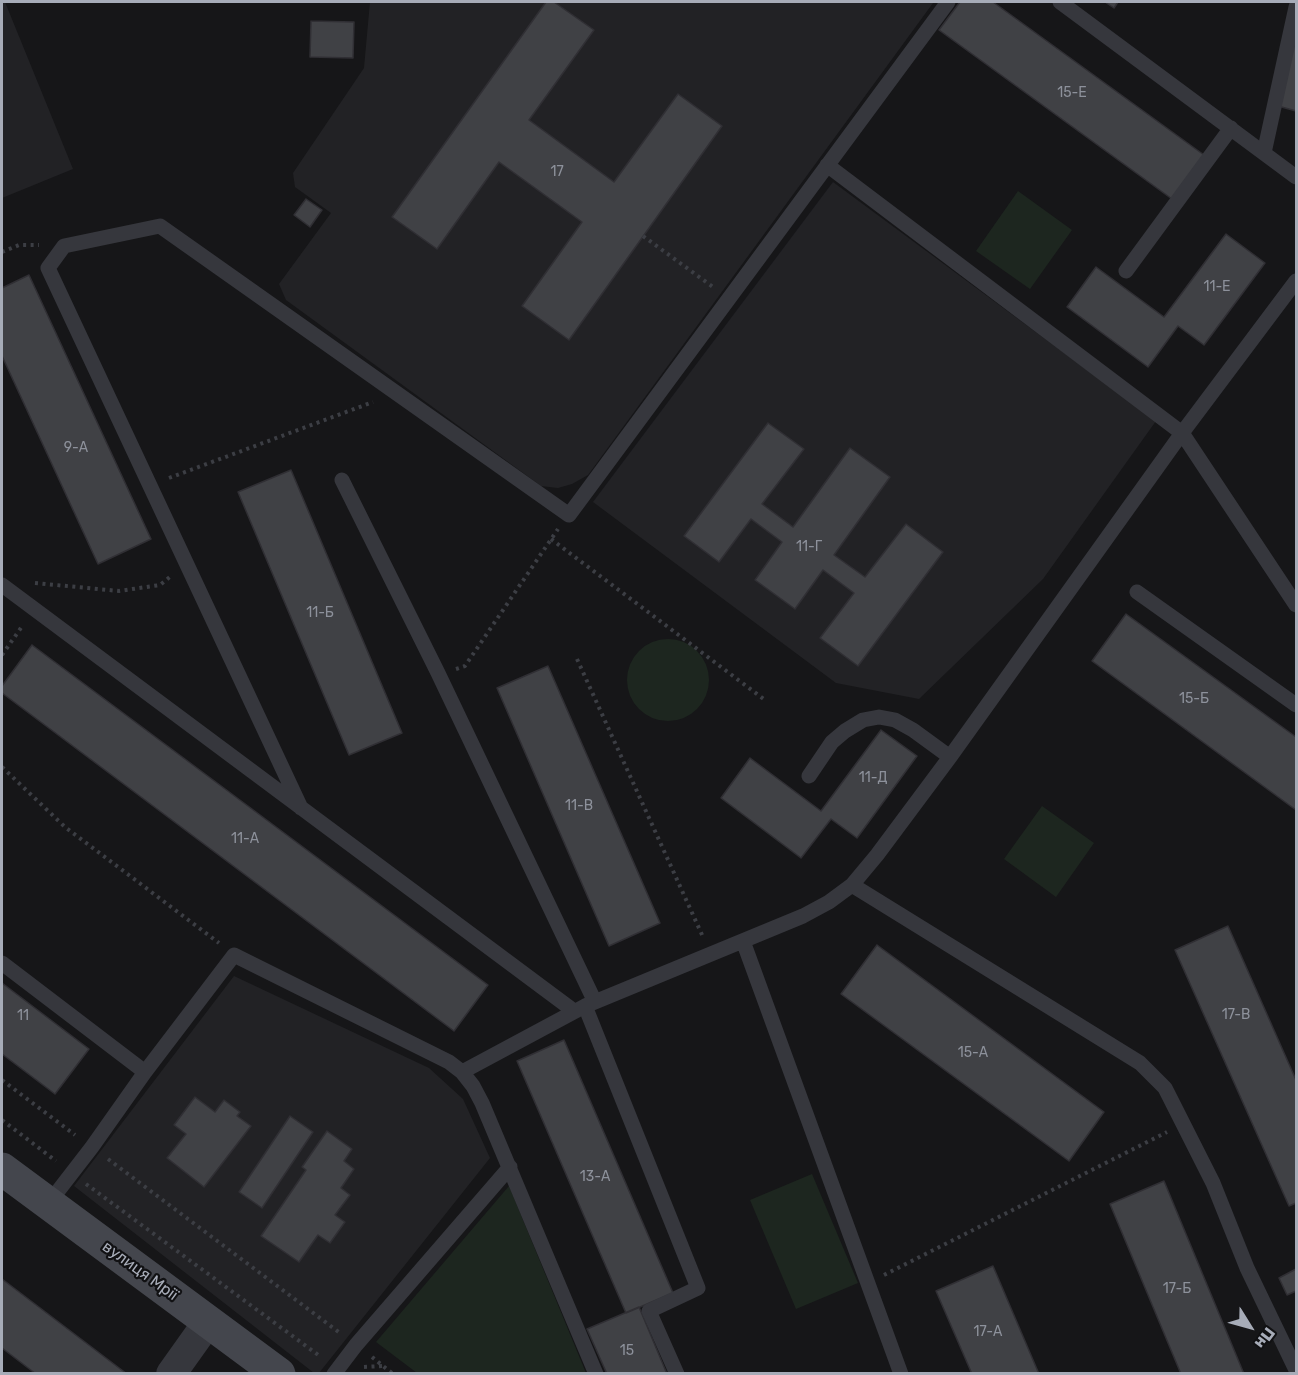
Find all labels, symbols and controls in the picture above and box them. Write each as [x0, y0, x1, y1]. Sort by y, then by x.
house number: 15-Е [1057, 85, 1087, 101]
house number: 17 [550, 164, 564, 180]
house number: 11-Е [1203, 279, 1231, 295]
house number: 9-А [64, 440, 88, 456]
house number: 11-Г [796, 539, 822, 555]
house number: 11-Б [306, 605, 334, 621]
house number: 15-Б [1179, 691, 1209, 707]
house number: 11-Д [859, 770, 887, 786]
house number: 11-В [565, 798, 593, 814]
house number: 11-А [231, 831, 259, 847]
house number: 17-В [1222, 1007, 1250, 1023]
house number: 11 [17, 1008, 29, 1024]
house number: 15-А [958, 1045, 988, 1061]
house number: 13-А [580, 1169, 610, 1185]
street label: вулиця Мрії [98, 1237, 182, 1305]
house number: 17-Б [1163, 1281, 1191, 1297]
north arrow [1220, 1297, 1280, 1357]
house number: 17-А [974, 1324, 1002, 1340]
text: Пн [1251, 1324, 1279, 1353]
house number: 15 [620, 1343, 634, 1359]

